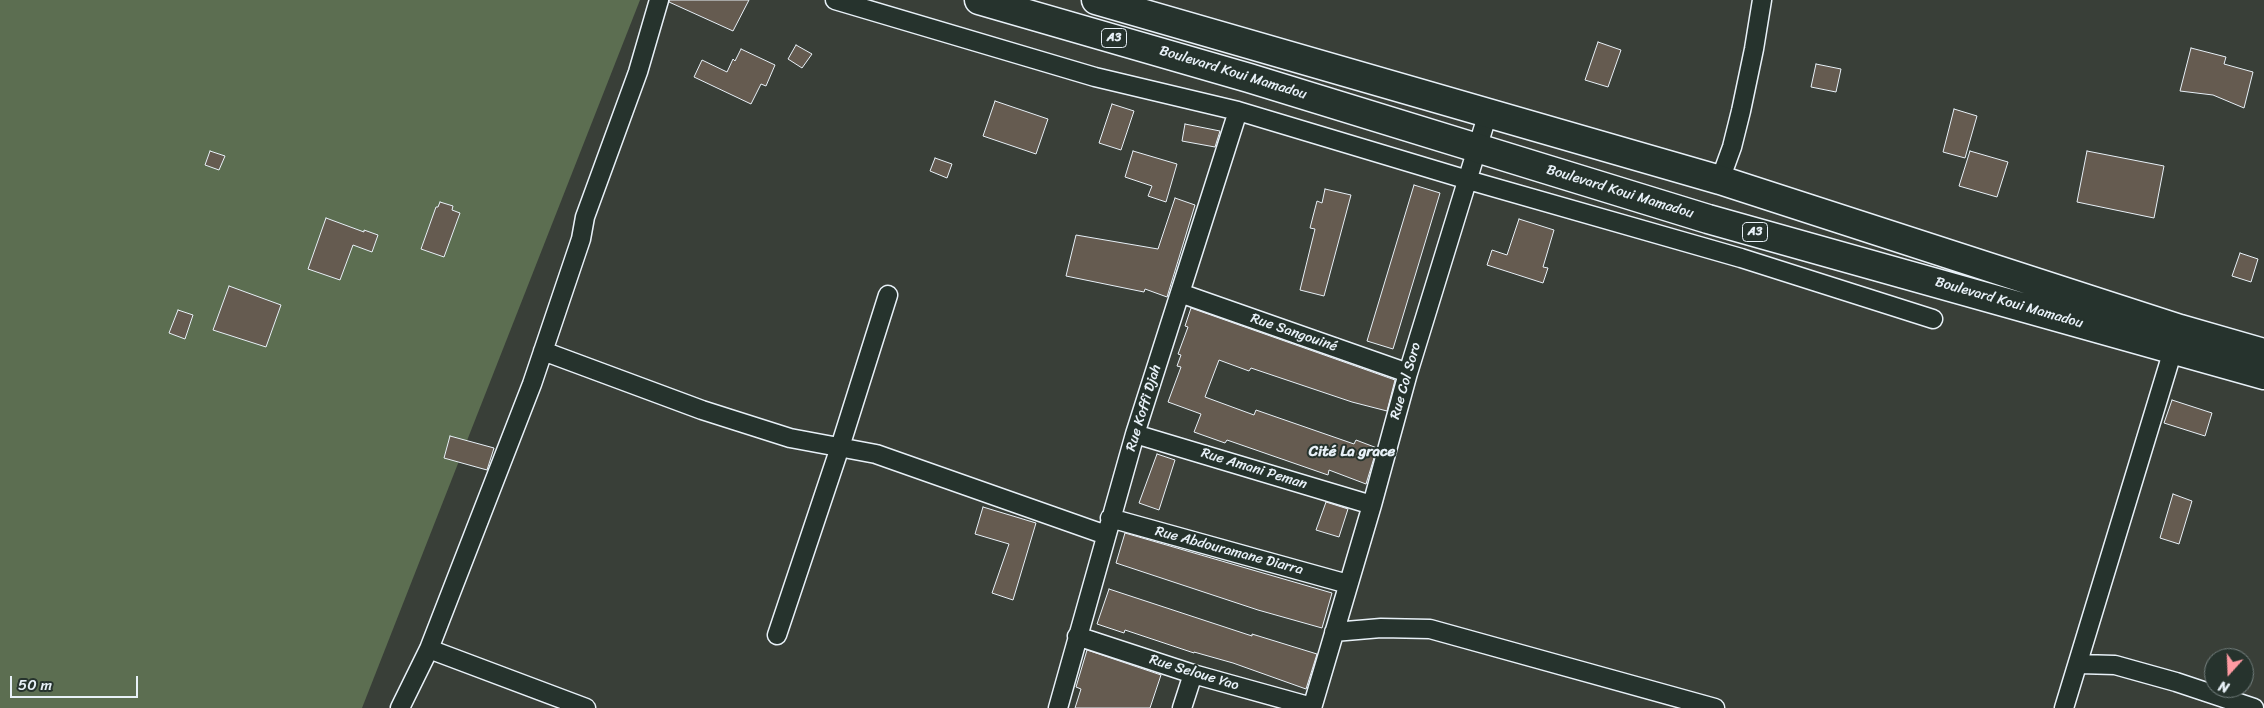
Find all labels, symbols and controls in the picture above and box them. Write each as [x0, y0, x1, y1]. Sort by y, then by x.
road number: A3 [1102, 28, 1126, 48]
street label: Boulevard Koui Mamadou [1157, 43, 1309, 103]
street label: Boulevard Koui Mamadou [1544, 162, 1696, 222]
road number: A3 [1742, 222, 1768, 242]
street label: Boulevard Koui Mamadou [1933, 274, 2085, 332]
street label: Rue Sangouiné [1248, 310, 1340, 356]
street label: Rue Col Soro [1387, 341, 1425, 421]
street label: Rue Koffi Djah [1123, 363, 1165, 453]
district label: Cité La grace [1309, 443, 1395, 461]
street label: Rue Amani Peman [1199, 445, 1309, 493]
street label: Rue Abdouramane Diarra [1153, 523, 1305, 579]
north arrow [2204, 648, 2254, 698]
street label: Rue Seloue Yao [1147, 651, 1241, 695]
scale bar [12, 666, 140, 698]
text: 50 m [18, 672, 52, 698]
text: N [2215, 673, 2233, 700]

